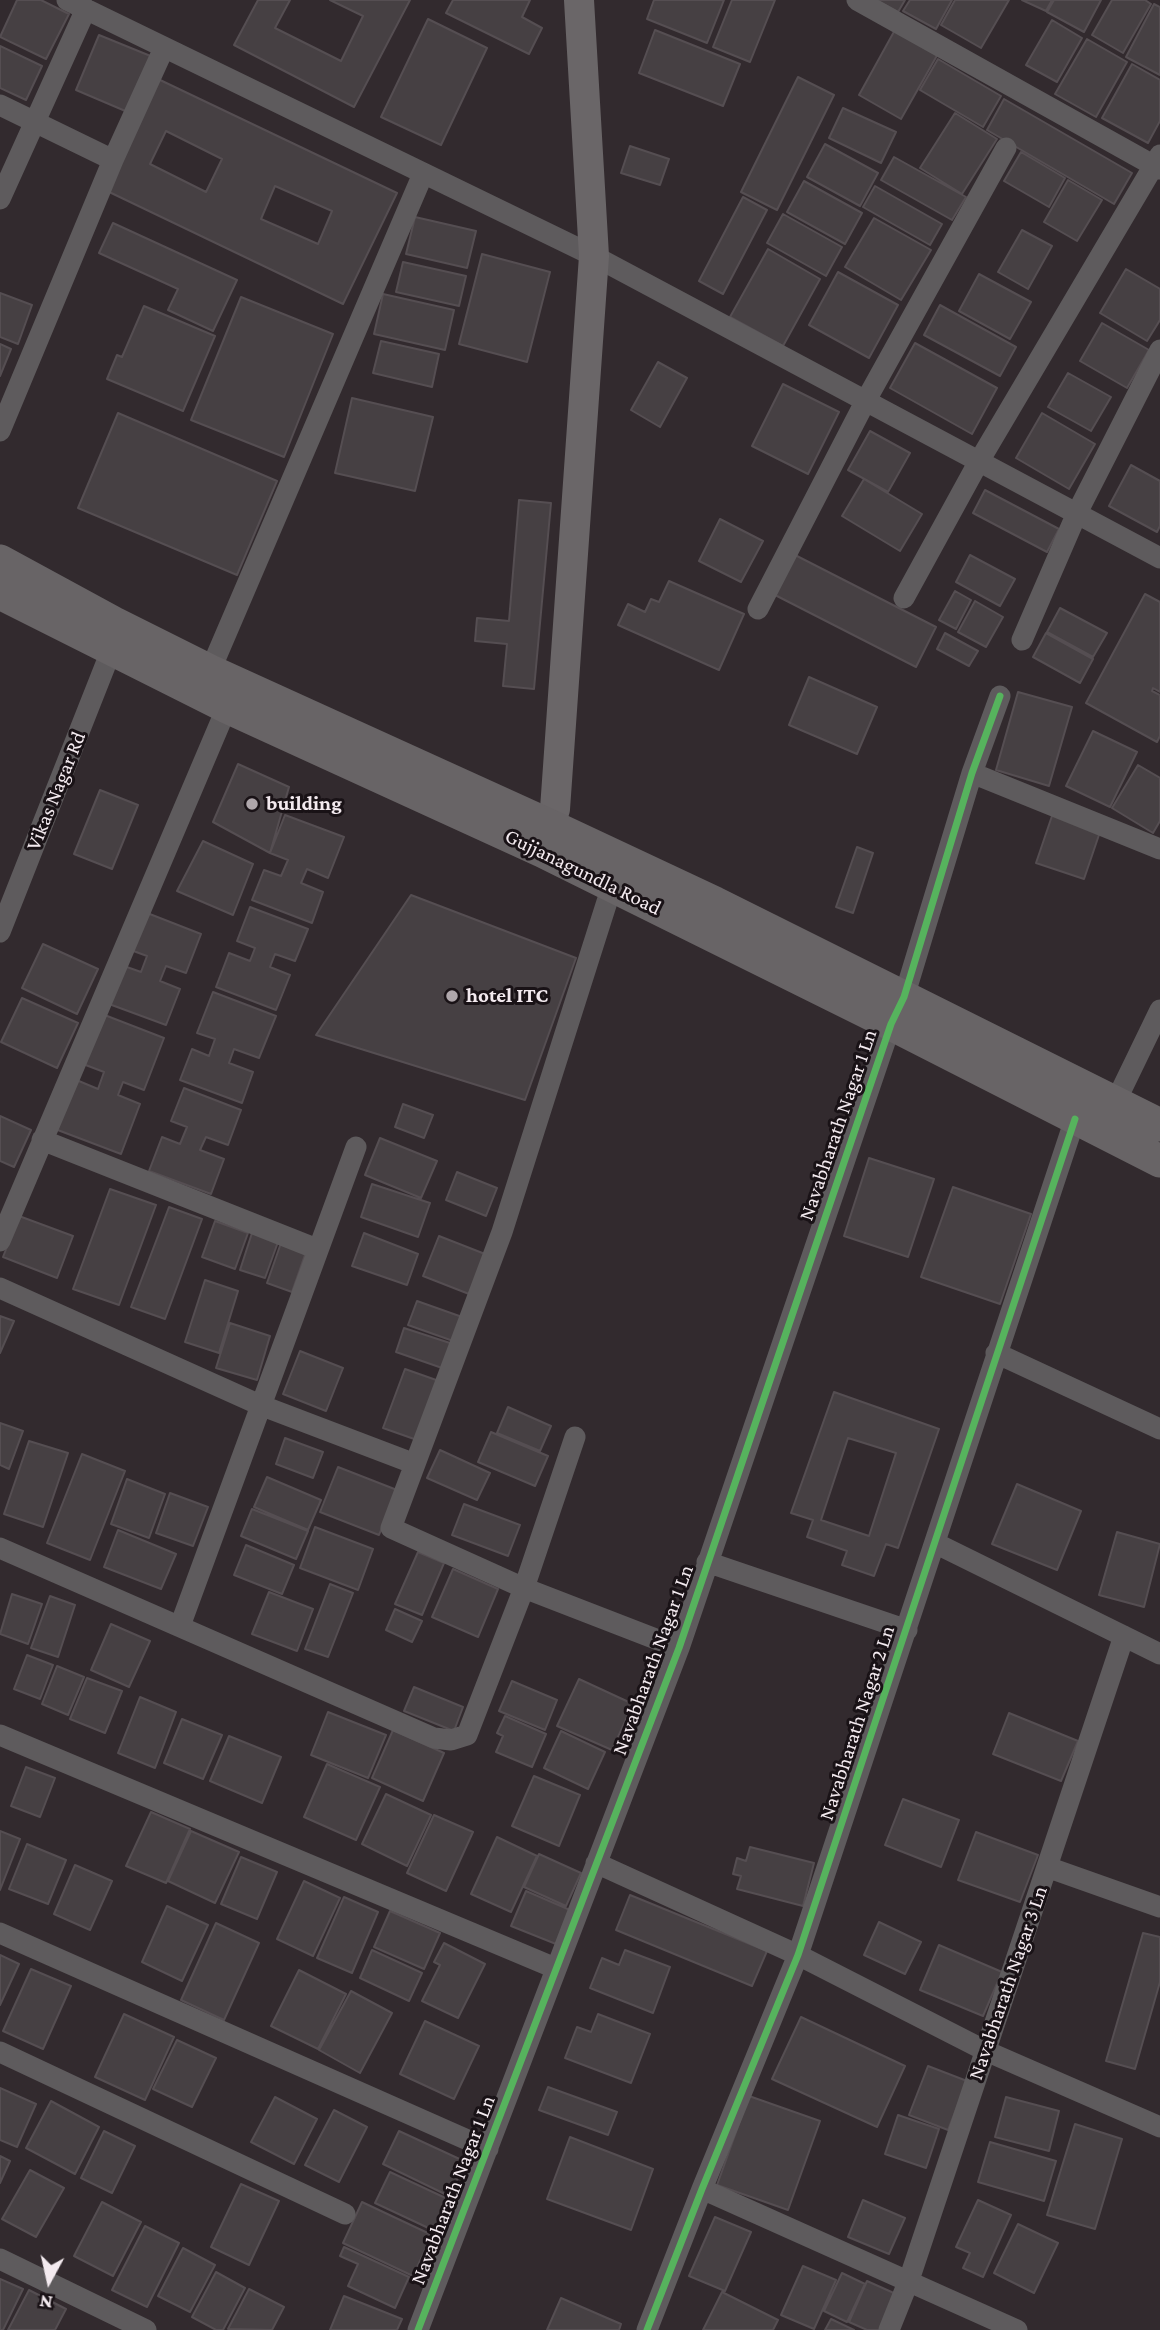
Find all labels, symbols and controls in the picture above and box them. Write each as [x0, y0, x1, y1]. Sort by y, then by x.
street label: Vikas Nagar Rd [21, 728, 91, 854]
place label: building [266, 791, 342, 817]
marker: building [244, 796, 260, 812]
street label: Gujjanagundla Road [501, 823, 665, 921]
place label: hotel ITC [466, 983, 548, 1009]
marker: hotel ITC [444, 988, 460, 1004]
street label: Navabharath Nagar 1 Ln [793, 1026, 883, 1224]
street label: Navabharath Nagar 1 Ln [607, 1561, 699, 1759]
street label: Navabharath Nagar 2 Ln [814, 1622, 900, 1824]
street label: Navabharath Nagar 3 Ln [963, 1883, 1053, 2083]
street label: Navabharath Nagar 1 Ln [405, 2092, 501, 2288]
north arrow [14, 2246, 84, 2316]
text: N [38, 2291, 54, 2314]

